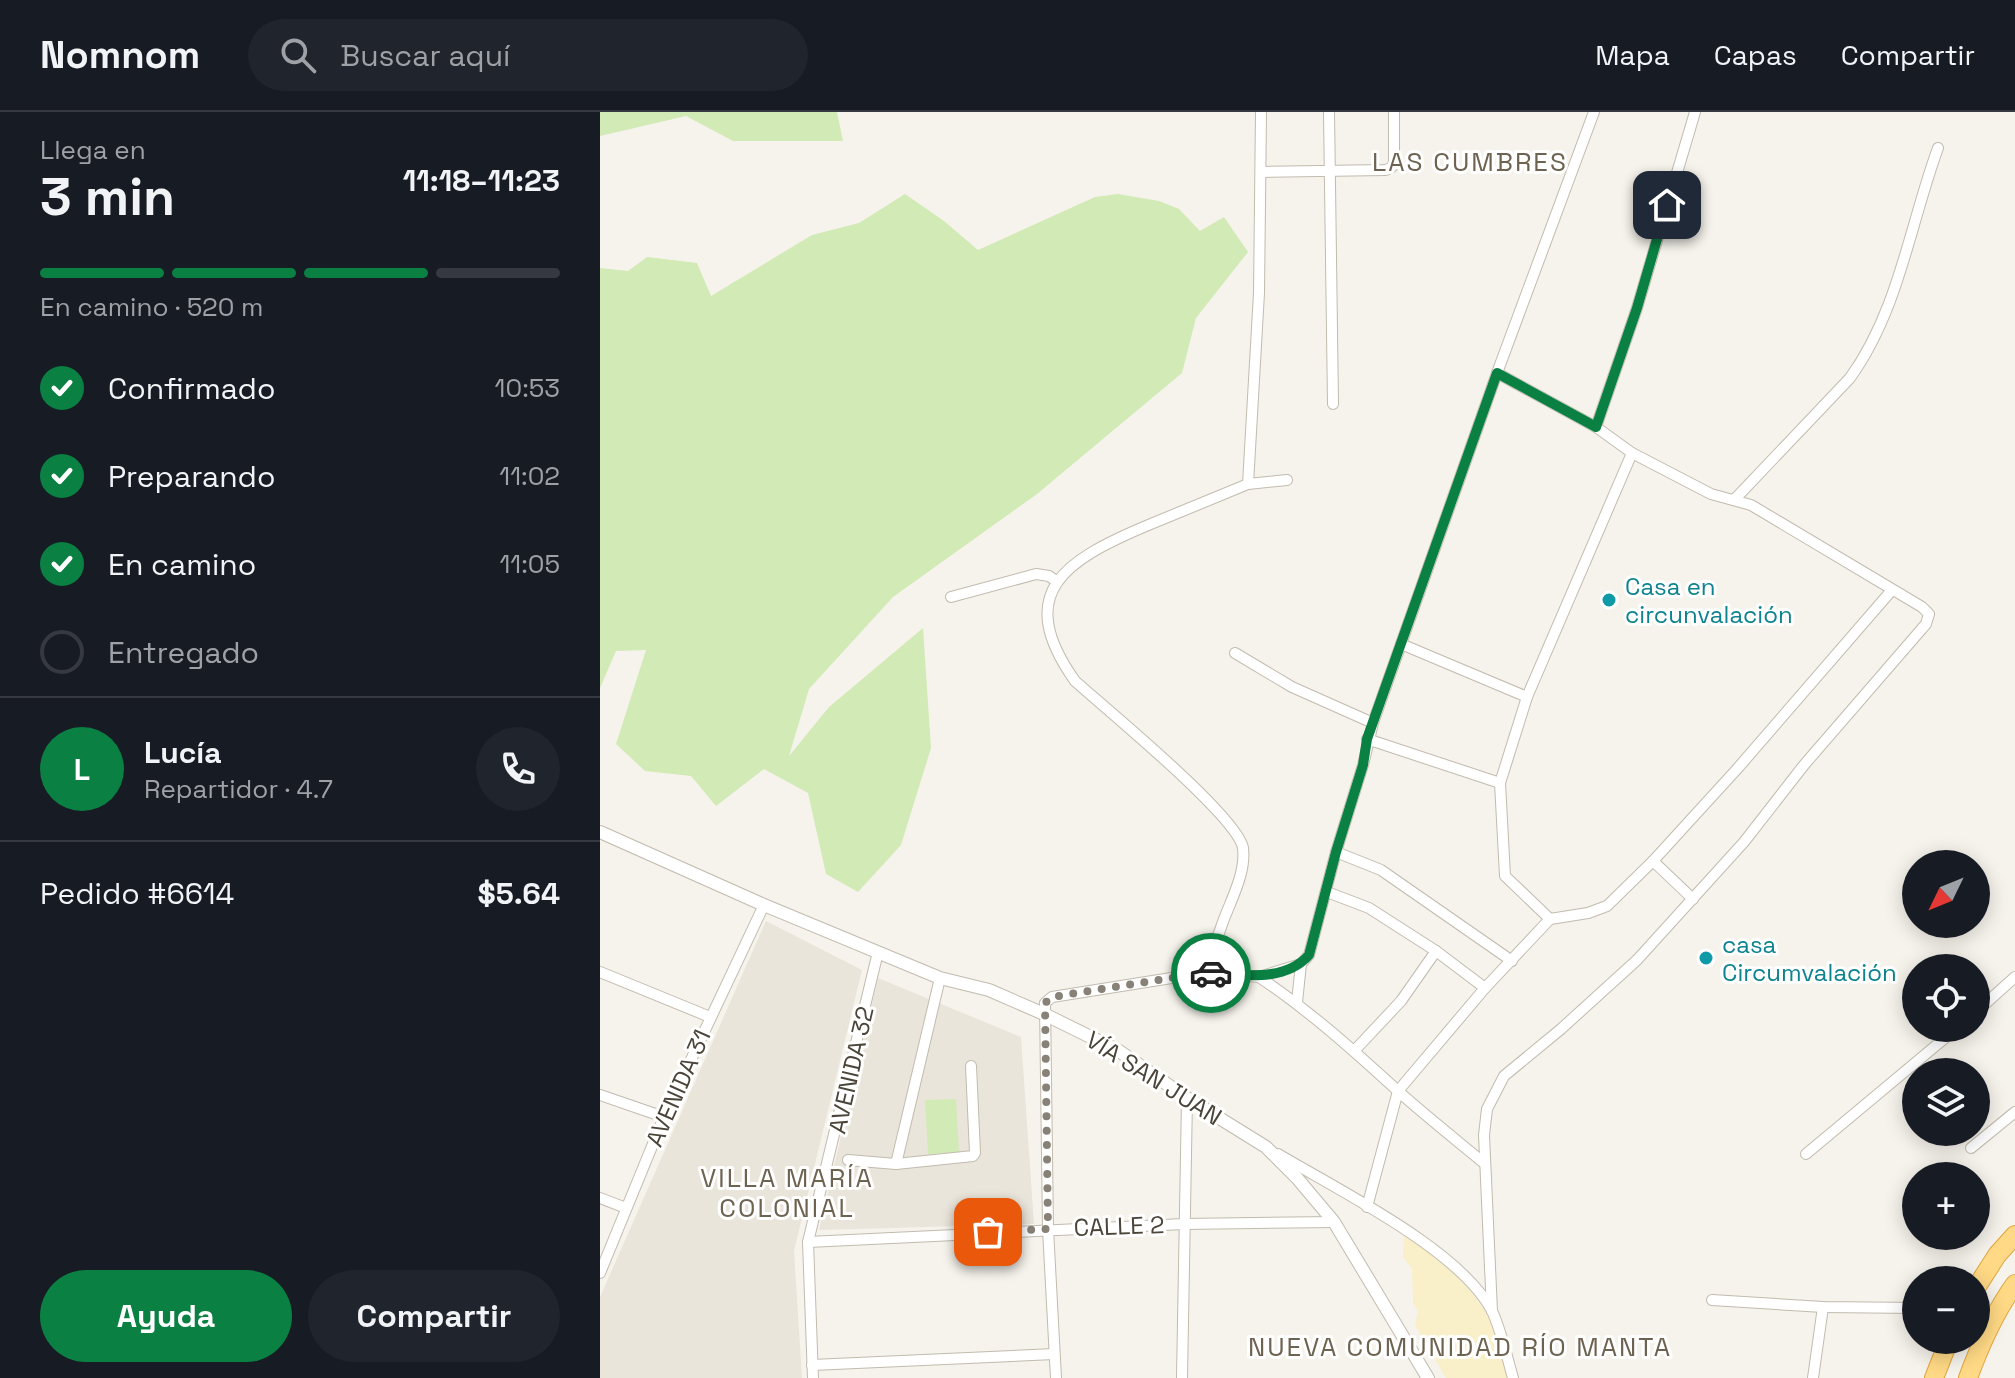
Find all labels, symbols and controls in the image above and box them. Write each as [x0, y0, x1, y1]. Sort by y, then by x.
search box [248, 19, 808, 91]
text: Nomnom [40, 31, 200, 79]
icon: search [276, 33, 320, 77]
text: Buscar aquí [340, 36, 510, 75]
text: Mapa [1595, 37, 1670, 73]
text: Capas [1714, 37, 1797, 73]
text: Compartir [1841, 37, 1975, 73]
text: Llega en [40, 133, 146, 167]
district label: LAS CUMBRES [1372, 145, 1568, 179]
text: 11:18–11:23 [403, 161, 560, 200]
text: 3 min [40, 164, 175, 230]
pin [1633, 171, 1701, 239]
icon: home [1645, 183, 1689, 227]
text: En camino · 520 m [40, 290, 263, 324]
icon: check [40, 366, 84, 410]
text: Confirmado [108, 369, 275, 408]
text: 10:53 [495, 371, 560, 405]
icon: check [40, 454, 84, 498]
text: Preparando [108, 457, 275, 496]
text: 11:02 [499, 459, 560, 493]
icon: check [40, 542, 84, 586]
text: En camino [108, 545, 256, 584]
text: 11:05 [499, 547, 560, 581]
place label: Casa en circunvalación [1625, 571, 1793, 630]
marker: Casa en circunvalación [1600, 591, 1618, 609]
text: Entregado [108, 633, 259, 672]
button: phone [476, 727, 560, 811]
text: Lucía [144, 733, 222, 772]
text: L [74, 750, 90, 789]
text: Repartidor · 4.7 [144, 772, 333, 806]
north arrow [1902, 850, 1990, 938]
map controls [1902, 850, 1990, 1354]
text: Pedido #6614 [40, 874, 234, 913]
text: $5.64 [478, 874, 560, 913]
place label: casa Circumvalación [1722, 929, 1897, 988]
courier [1171, 933, 1251, 1013]
marker: casa Circumvalación [1697, 949, 1715, 967]
icon: car [1189, 951, 1233, 995]
button: locate [1902, 954, 1990, 1042]
street label: AVENIDA 32 [821, 1003, 881, 1137]
street label: VÍA SAN JUAN [1080, 1024, 1228, 1132]
street label: AVENIDA 31 [638, 1025, 718, 1151]
button: layers [1902, 1058, 1990, 1146]
district label: VILLA MARÍA COLONIAL [700, 1161, 874, 1225]
button: + [1902, 1162, 1990, 1250]
pin [954, 1198, 1022, 1266]
street label: CALLE 2 [1073, 1209, 1165, 1243]
icon: bag [966, 1210, 1010, 1254]
button: − [1902, 1266, 1990, 1354]
button: Ayuda [40, 1270, 292, 1362]
button: Compartir [308, 1270, 560, 1362]
district label: NUEVA COMUNIDAD RÍO MANTA [1248, 1330, 1672, 1364]

